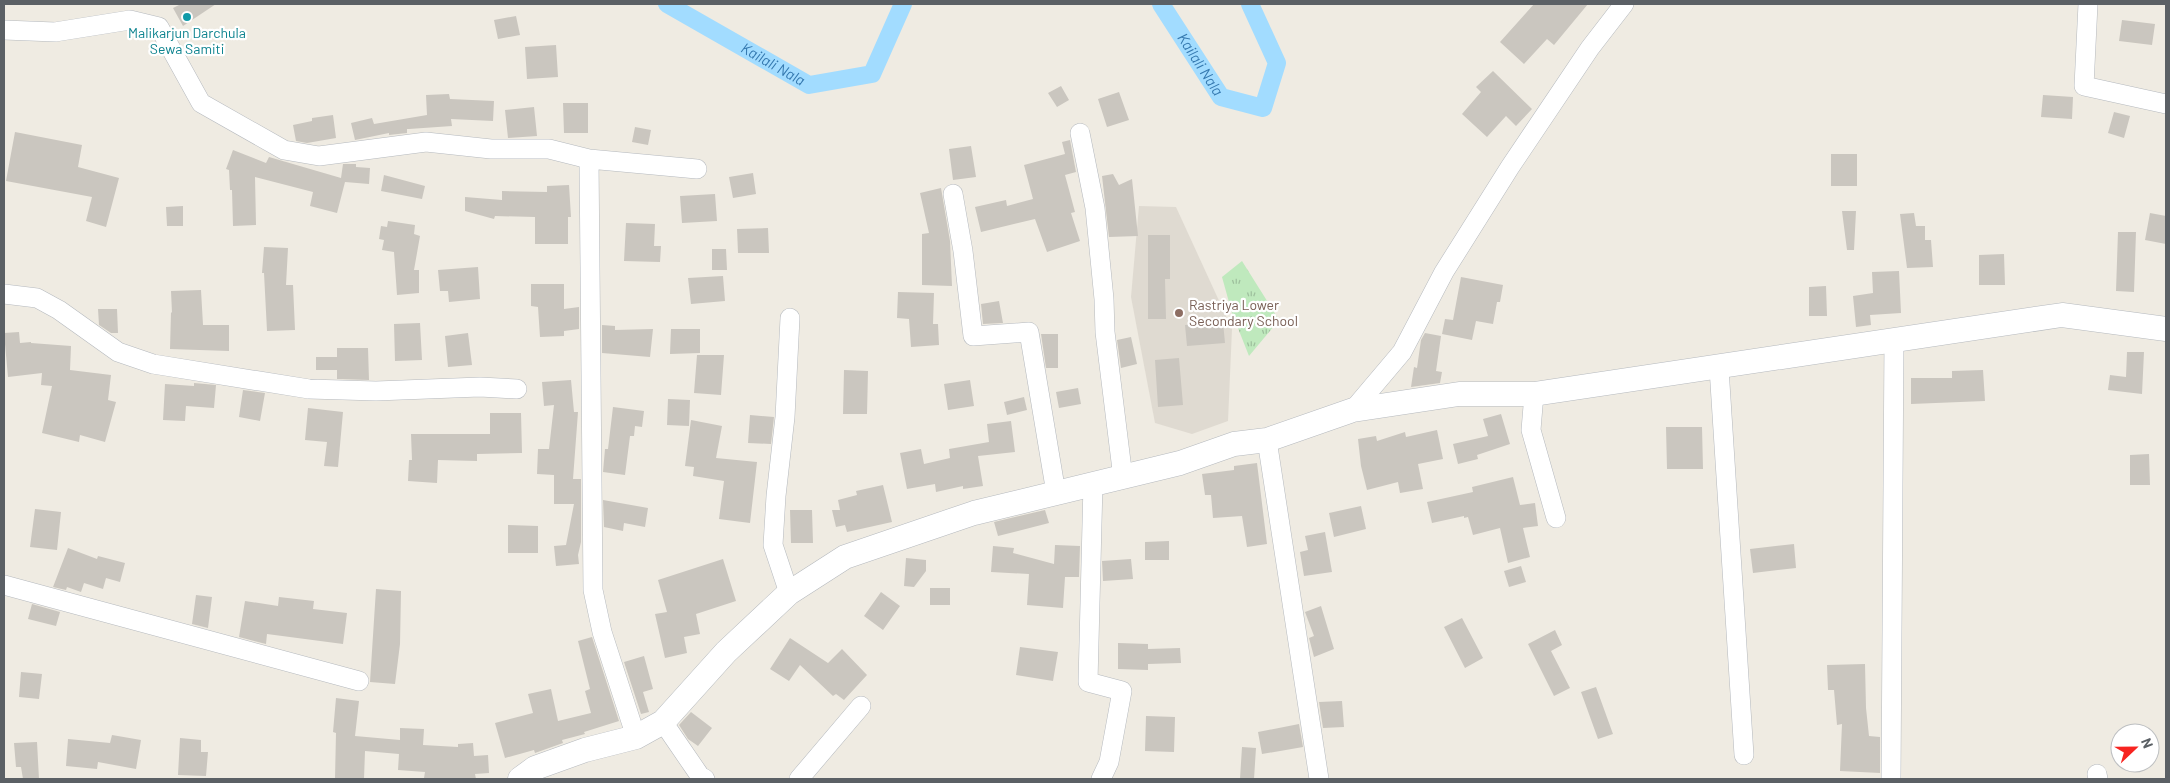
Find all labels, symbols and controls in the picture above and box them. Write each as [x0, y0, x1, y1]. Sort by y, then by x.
marker: Malikarjun Darchula Sewa Samiti [181, 11, 193, 23]
place label: Malikarjun Darchula Sewa Samiti [128, 24, 246, 57]
water label: Kailali Nala [1174, 29, 1228, 99]
water label: Kailali Nala [738, 38, 809, 89]
place label: Rastriya Lower Secondary School [1189, 296, 1298, 329]
marker: Rastriya Lower Secondary School [1173, 307, 1185, 319]
north arrow [2110, 723, 2160, 773]
text: N [2138, 735, 2157, 750]

